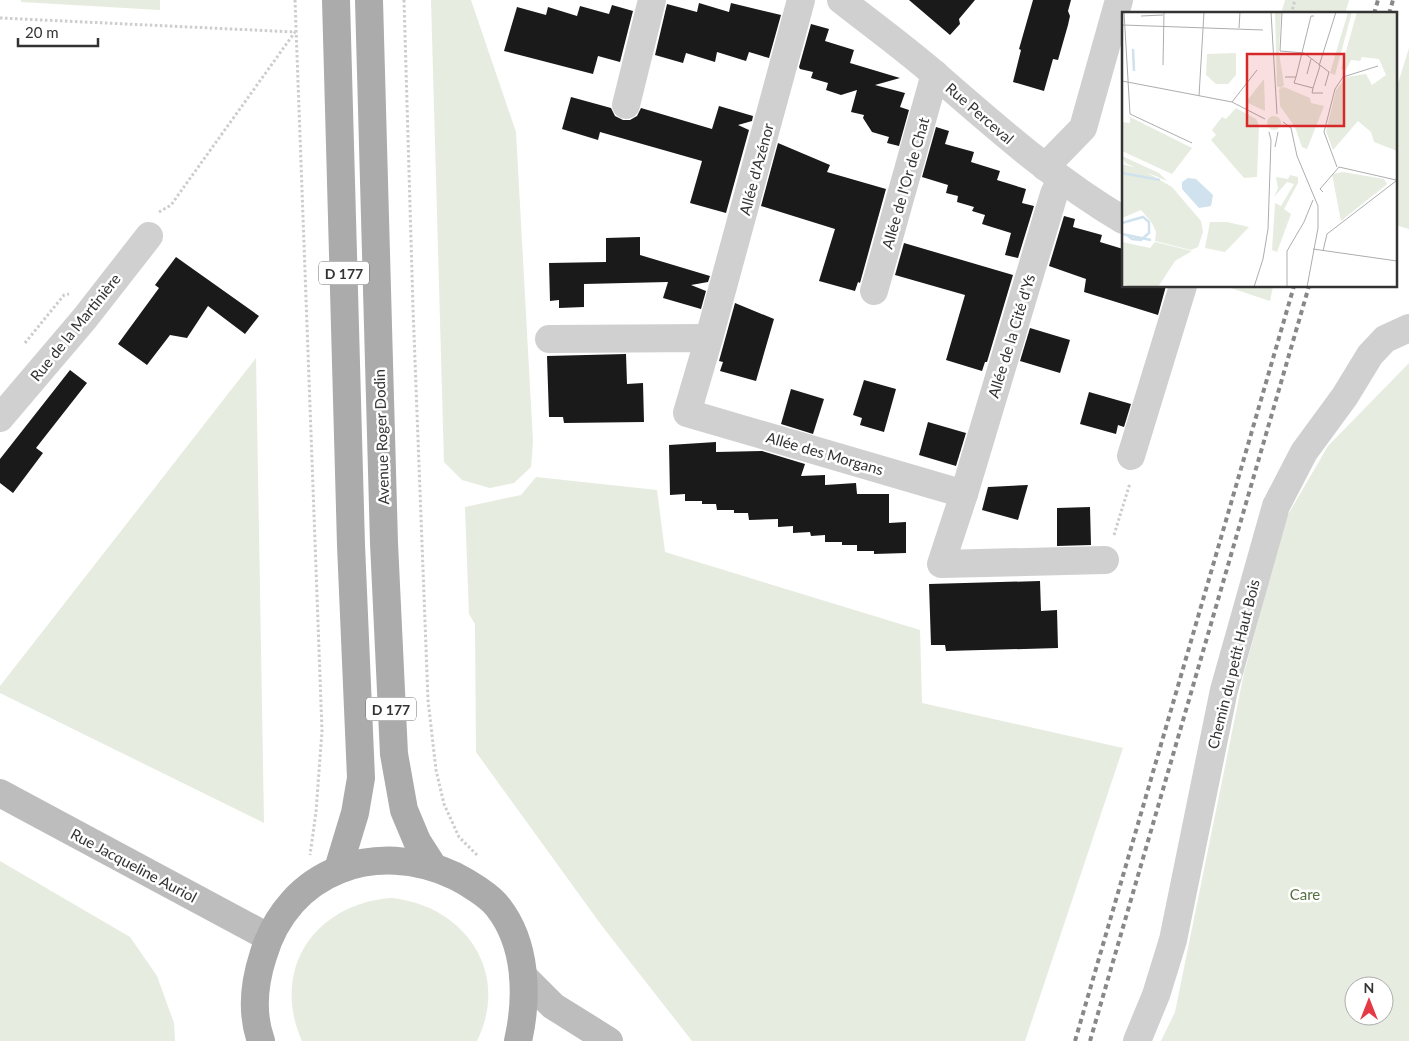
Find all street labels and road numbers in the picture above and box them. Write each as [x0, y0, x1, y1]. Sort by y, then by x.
street label: Rue Perceval [942, 79, 1018, 147]
street label: Allée de l'Or de Chat [878, 115, 933, 251]
street label: Allée d'Azénor [735, 120, 777, 217]
road number: D 177 [319, 262, 369, 284]
street label: Rue de la Martinière [26, 270, 124, 384]
street label: Allée de la Cité d'Ys [984, 272, 1038, 400]
street label: Avenue Roger Dodin [370, 369, 392, 505]
street label: Allée des Morgans [764, 428, 886, 478]
street label: Chemin du petit Haut Bois [1203, 577, 1263, 751]
road number: D 177 [366, 698, 416, 721]
street label: Rue Jacqueline Auriol [68, 824, 200, 906]

